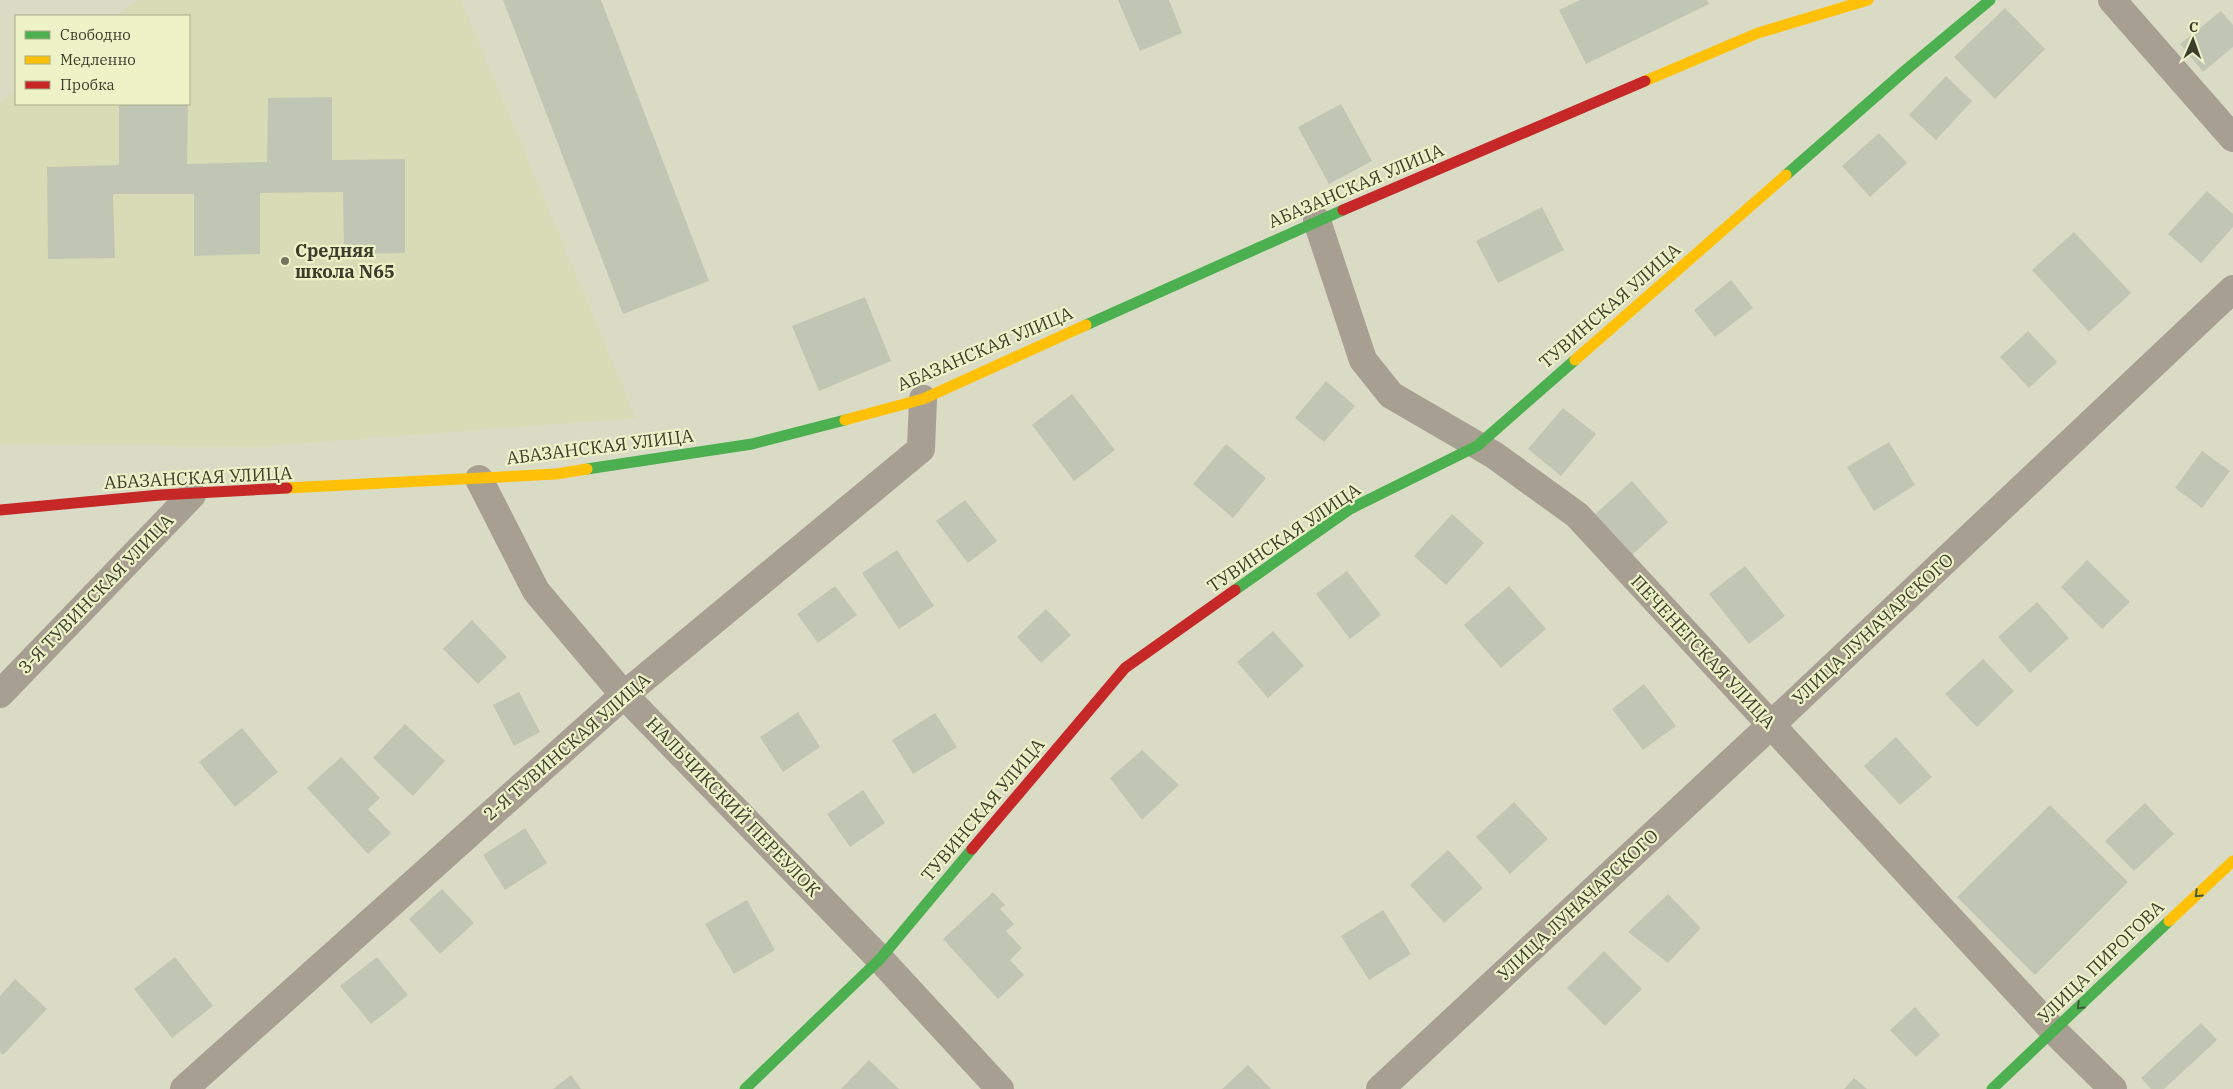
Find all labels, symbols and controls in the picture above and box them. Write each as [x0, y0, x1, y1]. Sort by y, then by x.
legend [15, 15, 190, 105]
north arrow [2168, 15, 2218, 65]
text: С [2188, 18, 2198, 36]
text: Свободно [60, 25, 131, 44]
text: Медленно [60, 50, 136, 69]
text: Пробка [60, 75, 115, 94]
street label: АБАЗАНСКАЯ УЛИЦА [1265, 138, 1448, 233]
street label: ТУВИНСКАЯ УЛИЦА [1534, 237, 1686, 373]
place label: Средняя школа N65 [295, 239, 395, 283]
marker: Средняя школа N65 [279, 255, 291, 267]
street label: АБАЗАНСКАЯ УЛИЦА [894, 301, 1077, 396]
street label: АБАЗАНСКАЯ УЛИЦА [505, 424, 696, 469]
street label: АБАЗАНСКАЯ УЛИЦА [103, 461, 293, 494]
street label: ТУВИНСКАЯ УЛИЦА [1203, 477, 1365, 597]
street label: 3-Я ТУВИНСКАЯ УЛИЦА [13, 508, 179, 678]
street label: УЛИЦА ЛУНАЧАРСКОГО [1787, 548, 1958, 709]
street label: ПЕЧЕНЕГСКАЯ УЛИЦА [1626, 570, 1781, 734]
street label: 2-Я ТУВИНСКАЯ УЛИЦА [479, 667, 655, 825]
street label: НАЛЬЧИКСКИЙ ПЕРЕУЛОК [641, 712, 826, 902]
street label: ТУВИНСКАЯ УЛИЦА [916, 733, 1050, 886]
street label: УЛИЦА ЛУНАЧАРСКОГО [1492, 824, 1663, 985]
one-way arrow [2194, 888, 2203, 897]
street label: УЛИЦА ПИРОГОВА [2033, 895, 2169, 1028]
one-way arrow [2076, 1000, 2085, 1009]

